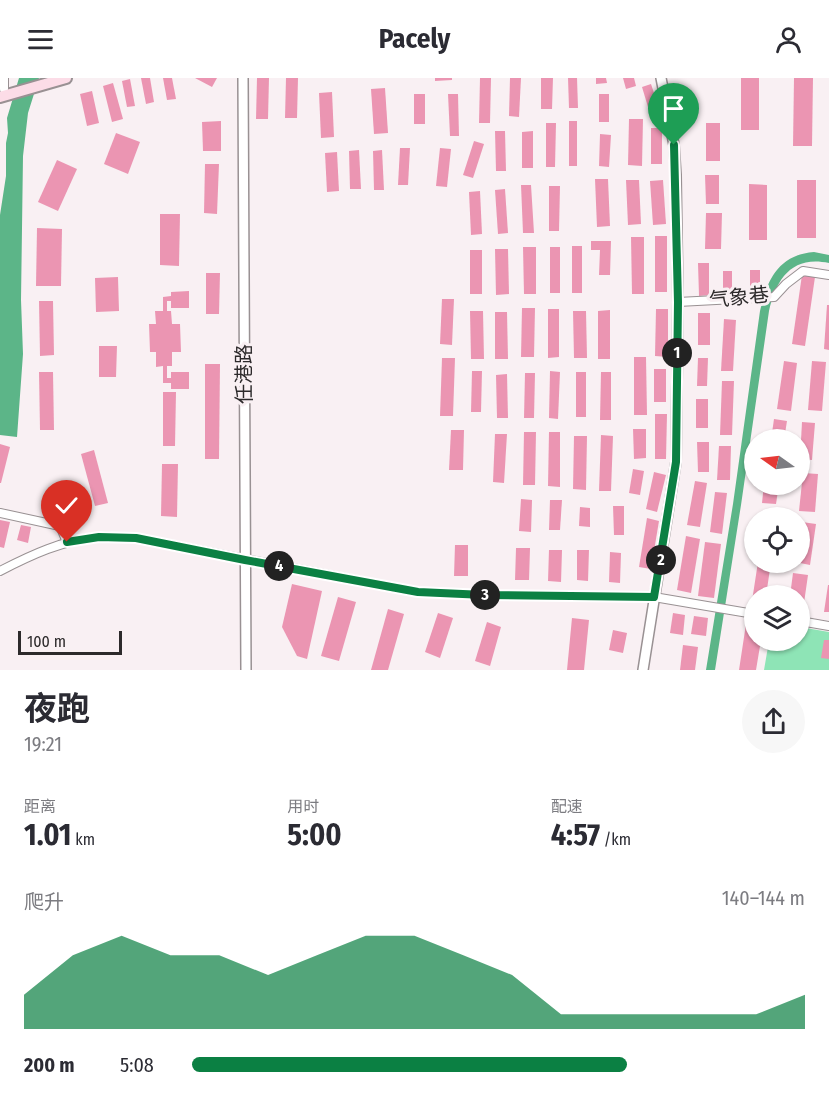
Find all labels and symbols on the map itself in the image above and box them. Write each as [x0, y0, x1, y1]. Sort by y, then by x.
pin [648, 83, 699, 145]
street label: 气象巷 [708, 282, 770, 312]
pin: 1 [662, 338, 692, 368]
street label: 任港路 [232, 344, 256, 404]
north arrow [744, 429, 810, 495]
pin [41, 480, 92, 542]
pin: 2 [646, 545, 676, 575]
pin: 4 [264, 551, 294, 581]
pin: 3 [470, 580, 500, 610]
scale bar [18, 628, 122, 656]

